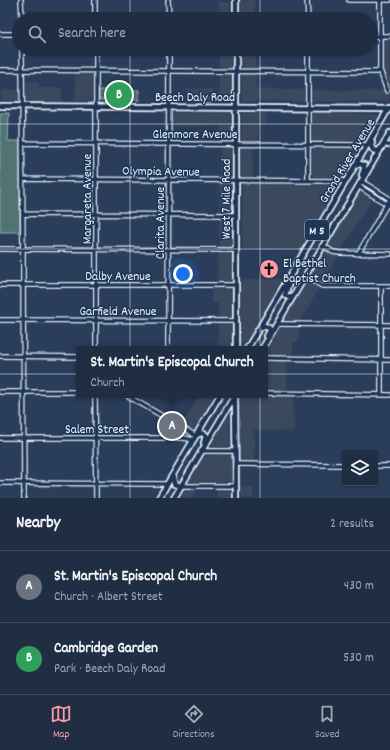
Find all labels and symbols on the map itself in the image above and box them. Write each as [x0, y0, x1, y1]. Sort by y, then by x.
pin: B [106, 80, 132, 110]
street label: Beech Daly Road [155, 89, 235, 108]
street label: Grand River Avenue [315, 115, 381, 207]
street label: Glenmore Avenue [152, 126, 238, 145]
street label: Margareta Avenue [79, 154, 98, 244]
street label: West 7 Mile Road [218, 159, 237, 239]
street label: Olympia Avenue [122, 162, 200, 183]
street label: Clarita Avenue [152, 187, 171, 259]
road number: M 5 [305, 220, 329, 240]
place label: El Bethel Baptist Church [283, 255, 356, 289]
church icon: El Bethel Baptist Church [258, 258, 280, 280]
your location [173, 264, 193, 284]
street label: Dalby Avenue [85, 268, 151, 287]
street label: Garfield Avenue [80, 303, 157, 322]
pin: A [159, 411, 185, 441]
street label: Salem Street [65, 421, 129, 440]

